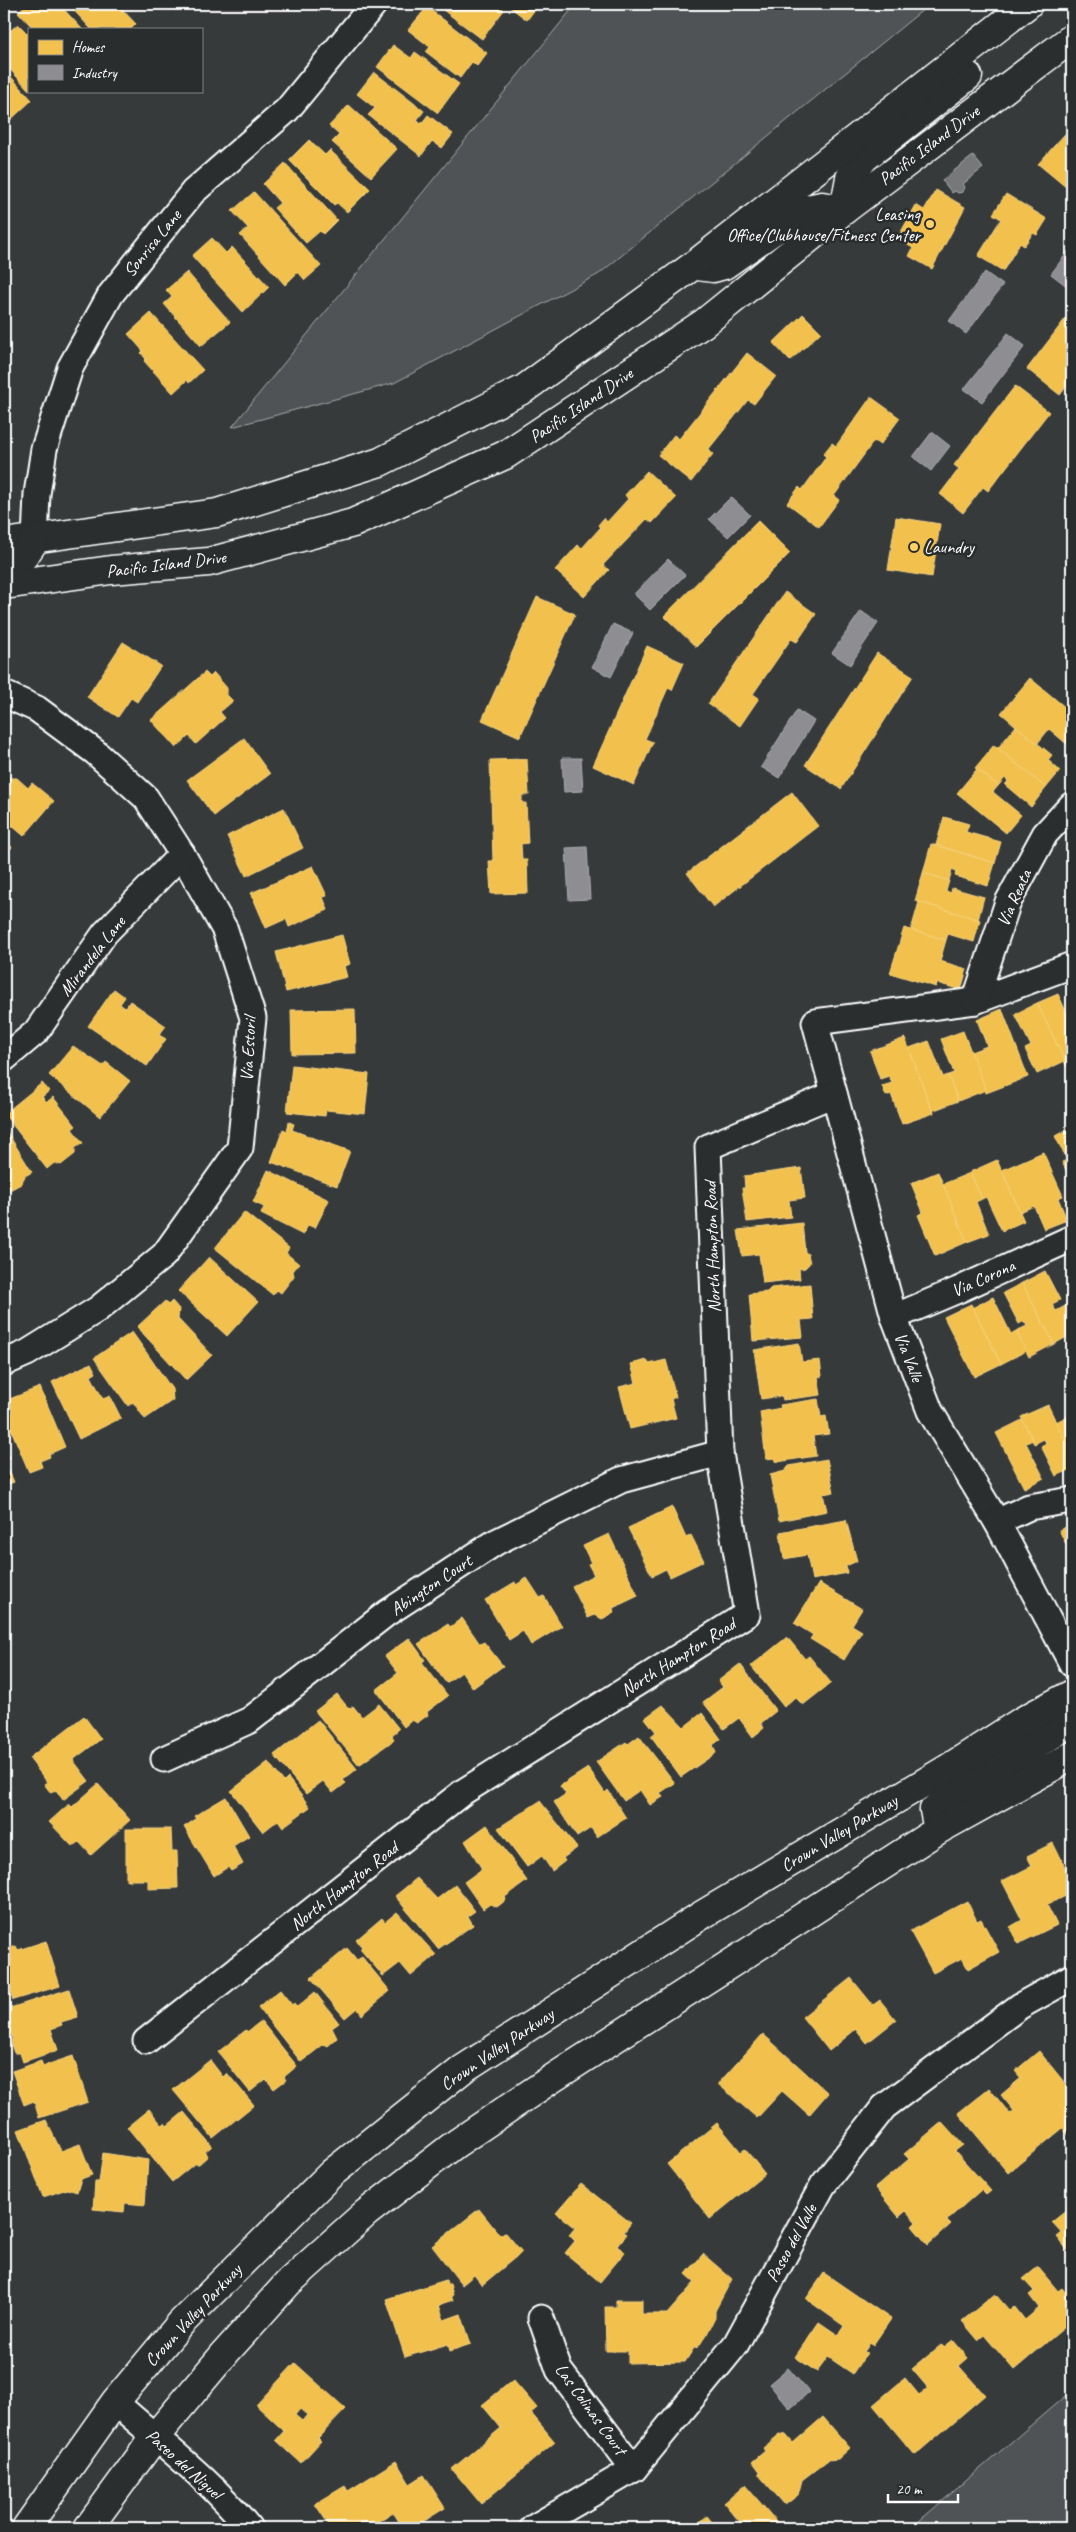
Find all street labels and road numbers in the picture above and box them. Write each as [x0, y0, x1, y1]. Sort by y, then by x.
street label: Pacific Island Drive [874, 99, 985, 190]
street label: Sonrisa Lane [118, 204, 187, 281]
street label: Pacific Island Drive [525, 362, 638, 448]
street label: Pacific Island Drive [105, 546, 228, 582]
street label: Via Reata [992, 865, 1037, 930]
street label: Mirandela Lane [54, 911, 131, 1000]
street label: Via Estoril [235, 1013, 261, 1082]
street label: North Hampton Road [699, 1178, 725, 1313]
street label: Via Corona [948, 1254, 1020, 1302]
street label: Via Valle [890, 1329, 929, 1386]
street label: Abington Court [386, 1549, 478, 1620]
street label: North Hampton Road [617, 1611, 742, 1701]
street label: Crown Valley Parkway [777, 1789, 903, 1876]
street label: North Hampton Road [286, 1835, 405, 1935]
street label: Crown Valley Parkway [436, 2002, 559, 2095]
street label: Paseo del Valle [761, 2199, 822, 2286]
street label: Crown Valley Parkway [140, 2258, 247, 2371]
street label: Las Colinas Court [550, 2359, 633, 2462]
street label: Paseo del Niguel [141, 2424, 229, 2506]

